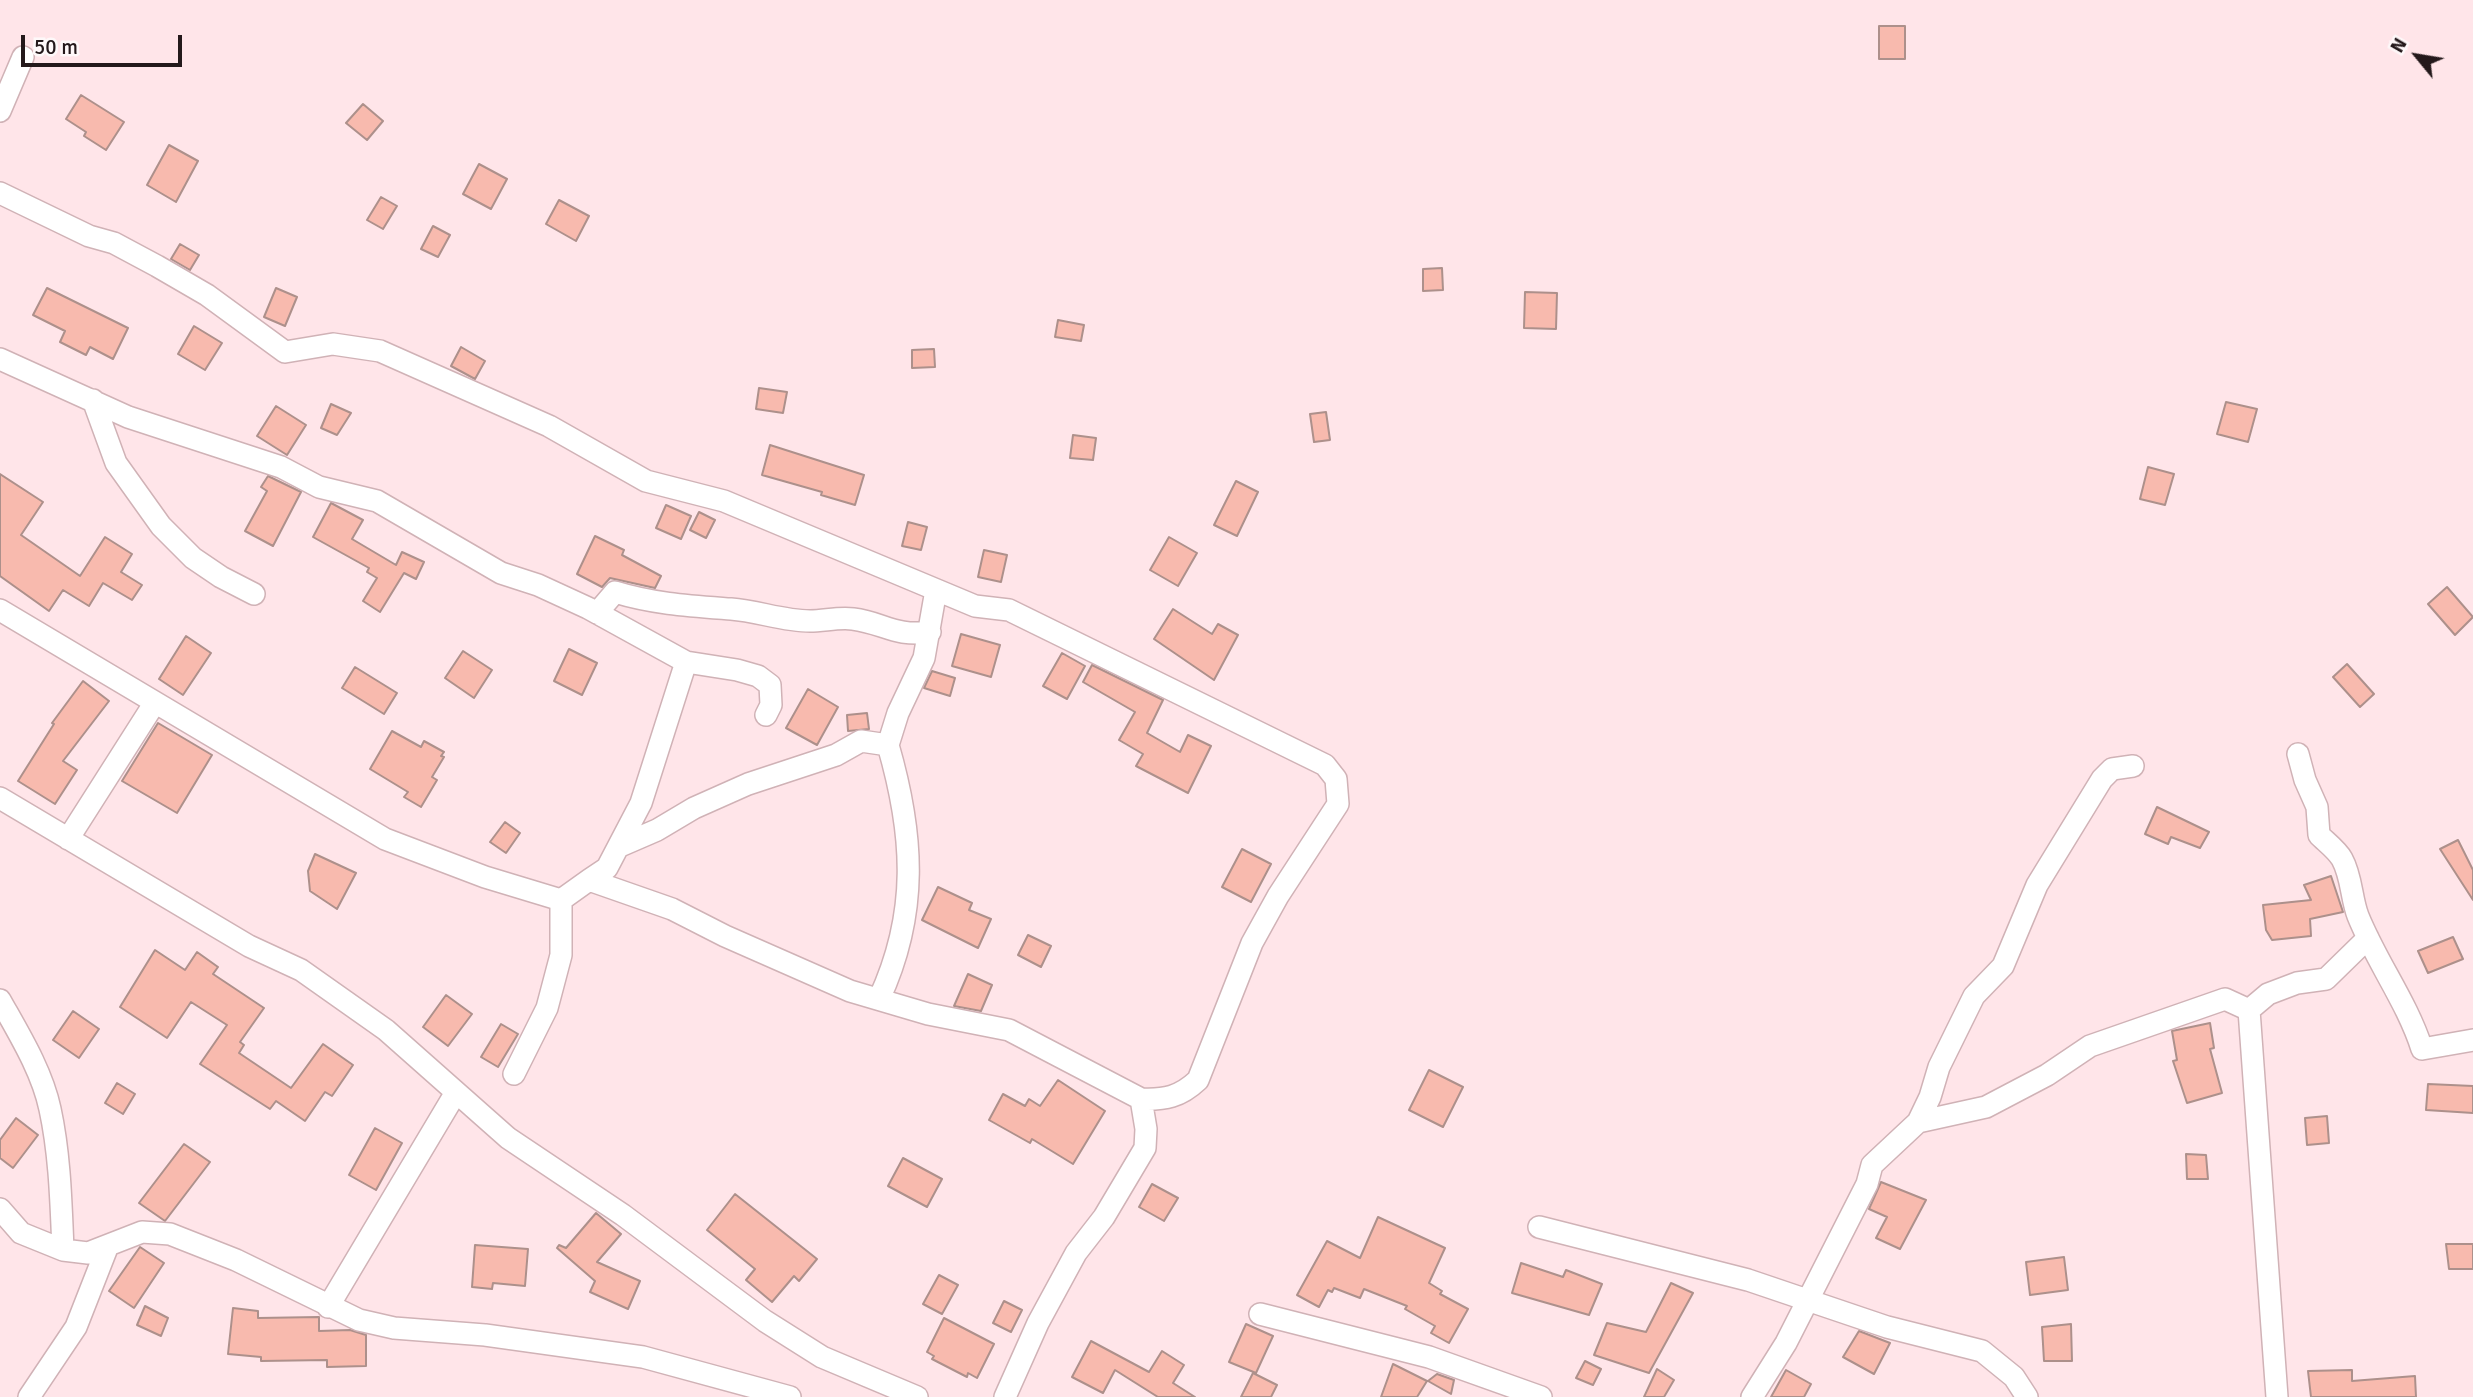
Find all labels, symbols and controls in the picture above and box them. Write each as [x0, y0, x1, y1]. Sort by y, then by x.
scale bar [24, 21, 186, 65]
north arrow [2382, 21, 2452, 91]
text: 50 m [34, 34, 78, 60]
text: N [2385, 34, 2413, 57]

